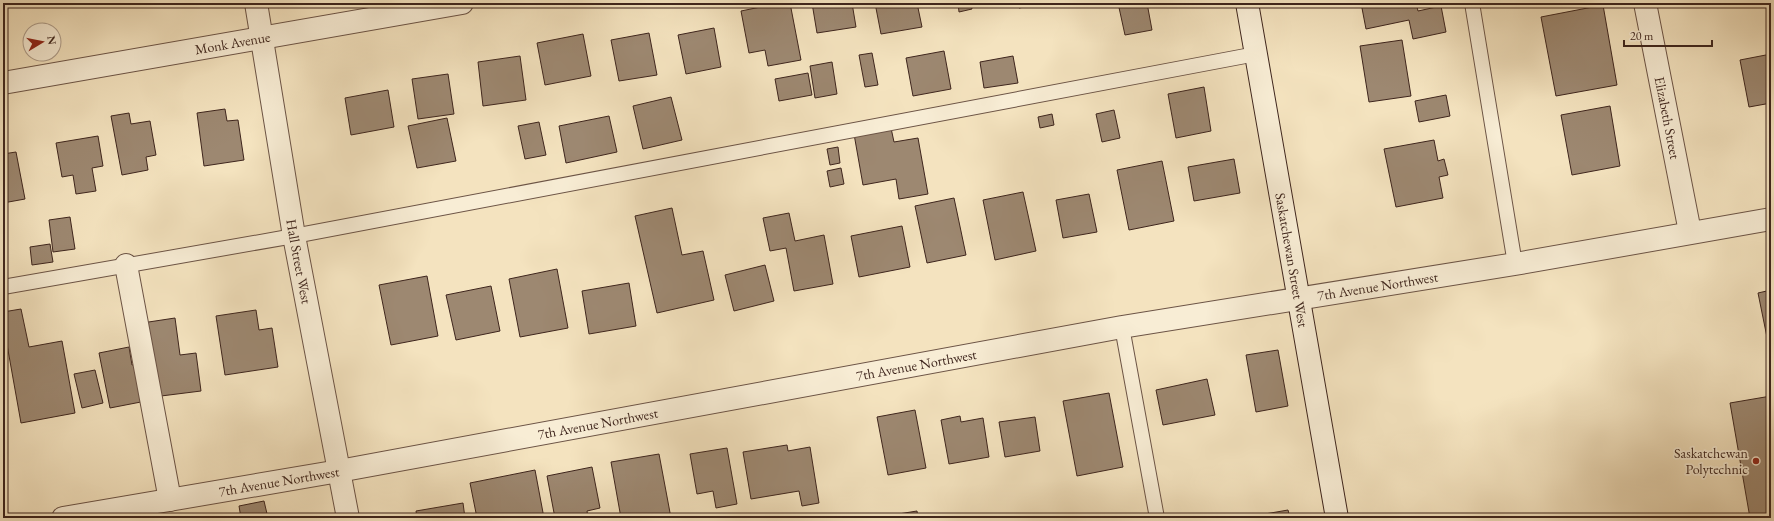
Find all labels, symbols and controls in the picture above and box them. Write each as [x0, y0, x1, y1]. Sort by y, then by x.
north arrow [22, 22, 62, 62]
scale bar [1624, 22, 1712, 48]
street label: Monk Avenue [193, 27, 272, 58]
text: 20 m [1630, 28, 1654, 44]
text: N [44, 35, 60, 46]
street label: Elizabeth Street [1651, 75, 1685, 161]
street label: Saskatchewan Street West [1271, 191, 1313, 329]
street label: Hall Street West [282, 218, 316, 306]
street label: 7th Avenue Northwest [1316, 267, 1440, 305]
street label: 7th Avenue Northwest [855, 345, 978, 385]
street label: 7th Avenue Northwest [536, 403, 660, 443]
place label: Saskatchewan Polytechnic [1674, 444, 1749, 478]
marker: Saskatchewan Polytechnic [1751, 456, 1761, 466]
street label: 7th Avenue Northwest [217, 462, 341, 500]

